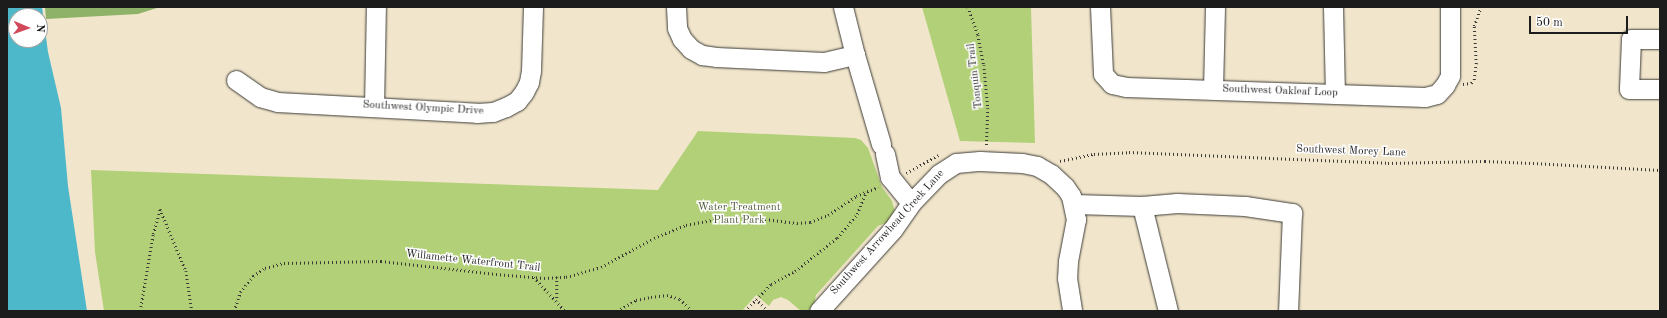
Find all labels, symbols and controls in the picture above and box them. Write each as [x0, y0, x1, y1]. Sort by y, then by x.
north arrow [8, 8, 48, 48]
scale bar [1531, 8, 1630, 34]
text: 50 m [1536, 17, 1563, 29]
text: N [34, 24, 45, 33]
street label: Tonquin Trail [965, 43, 987, 109]
street label: Southwest Oakleaf Loop [1222, 83, 1338, 101]
street label: Southwest Olympic Drive [362, 99, 484, 119]
street label: Southwest Morey Lane [1296, 143, 1406, 161]
street label: Southwest Arrowhead Creek Lane [828, 168, 948, 298]
park label: Water Treatment Plant Park [697, 202, 781, 228]
street label: Willamette Waterfront Trail [405, 248, 541, 276]

